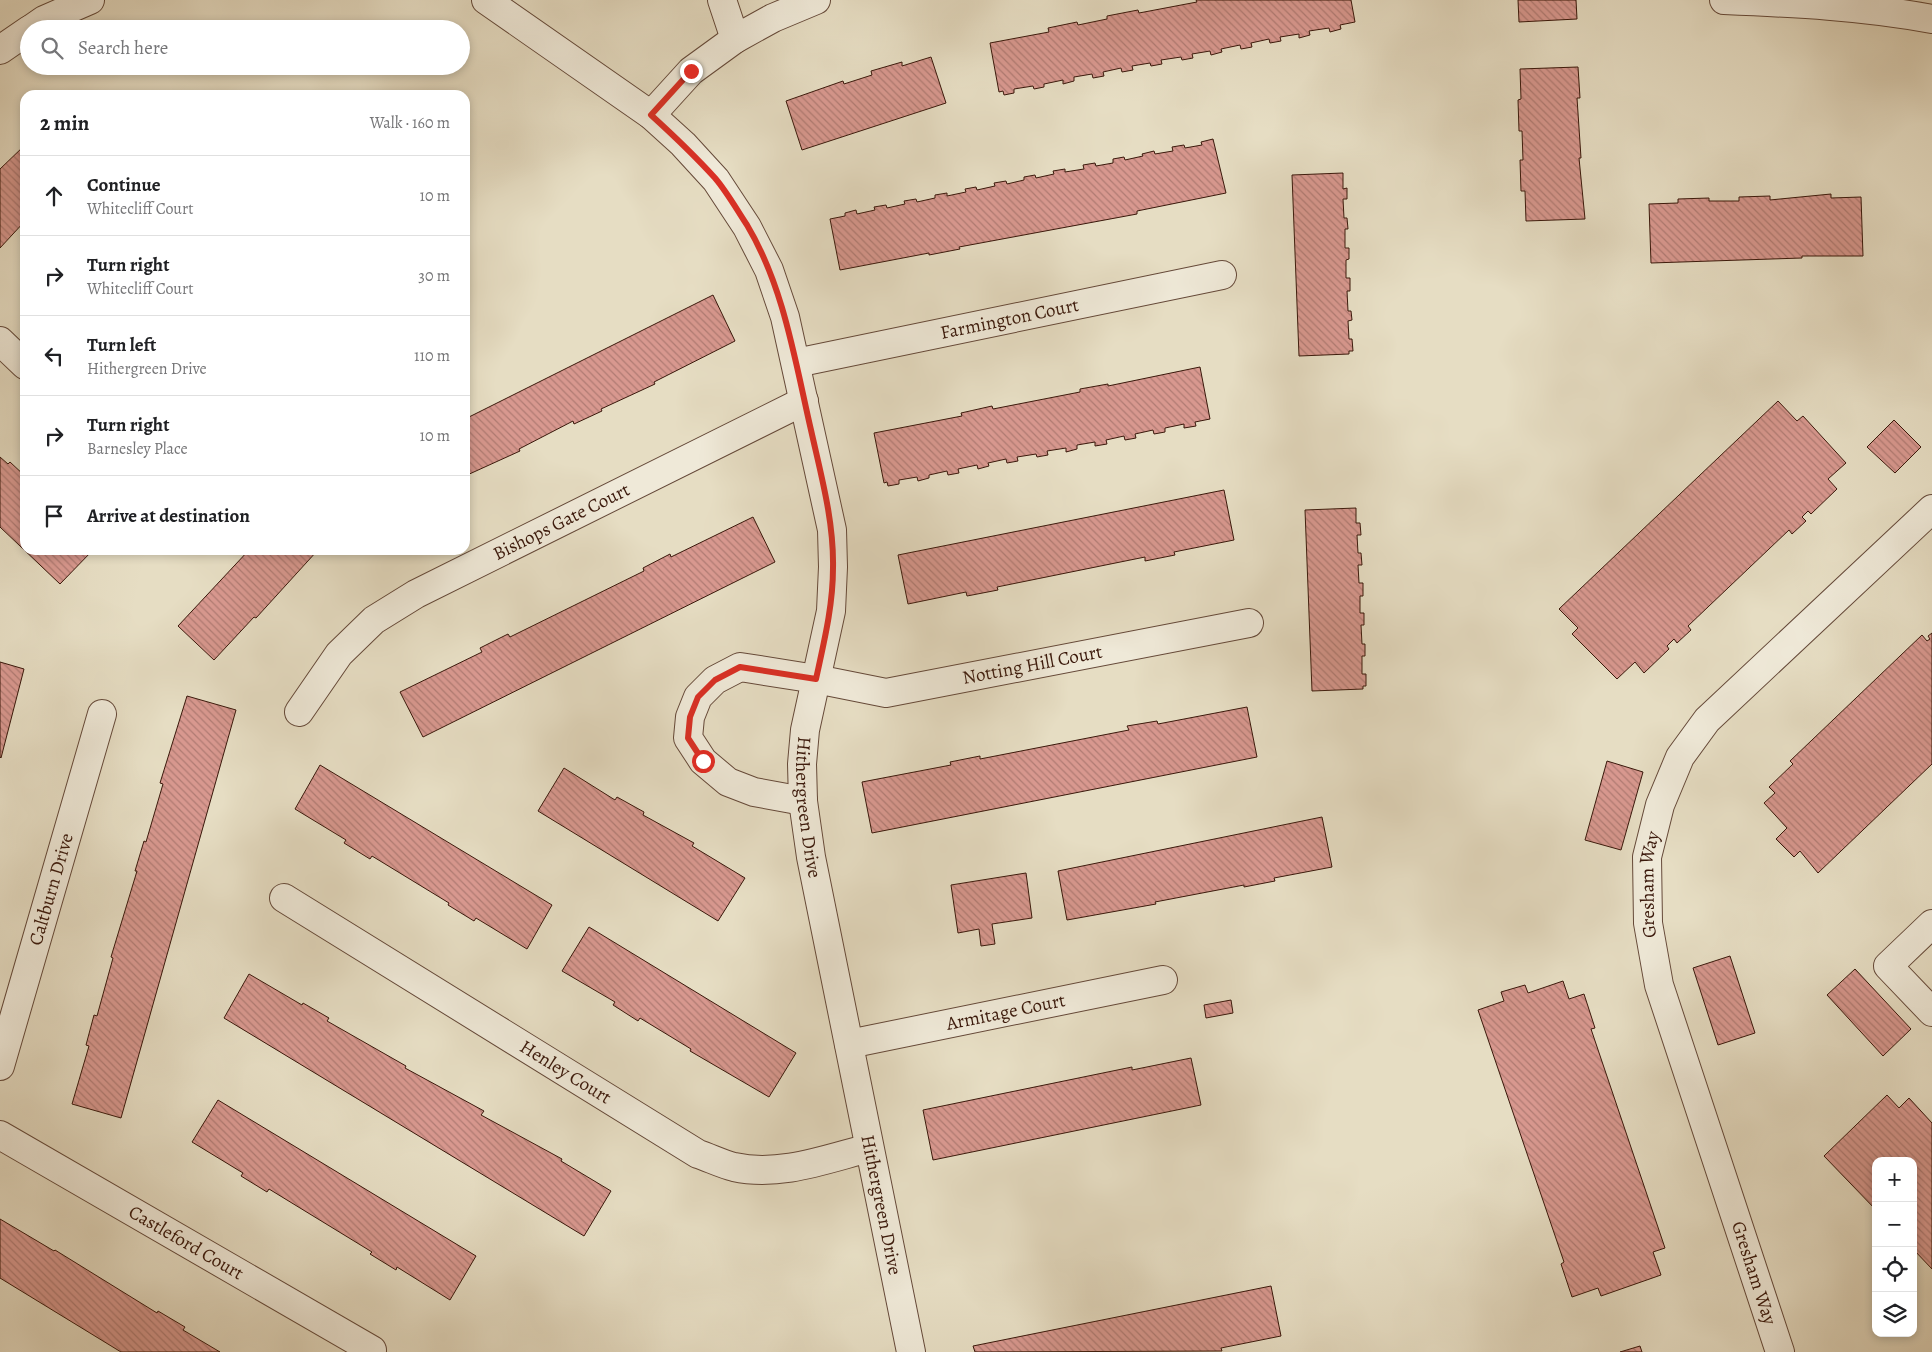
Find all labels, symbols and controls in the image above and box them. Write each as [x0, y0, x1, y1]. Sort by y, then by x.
search box [20, 20, 470, 75]
icon: search [38, 34, 66, 62]
text: Search here [78, 35, 168, 61]
route end [680, 60, 703, 83]
text: 2 min [40, 109, 89, 137]
text: Walk · 160 m [370, 112, 450, 134]
text: Continue [87, 172, 161, 198]
icon: ahead [40, 182, 68, 210]
text: 10 m [420, 185, 450, 207]
text: Whitecliff Court [87, 198, 193, 220]
text: Turn right [87, 252, 169, 278]
icon: right [40, 262, 68, 290]
text: 30 m [418, 265, 450, 287]
text: Whitecliff Court [87, 278, 193, 300]
street label: Farmington Court [938, 292, 1081, 346]
text: Turn left [87, 332, 156, 358]
icon: left [40, 342, 68, 370]
text: 110 m [414, 345, 450, 367]
text: Hithergreen Drive [87, 358, 207, 380]
text: Turn right [87, 412, 169, 438]
icon: right [40, 422, 68, 450]
text: 10 m [420, 425, 450, 447]
text: Barnesley Place [87, 438, 188, 460]
street label: Bishops Gate Court [488, 477, 634, 567]
icon: arrive [40, 502, 68, 530]
text: Arrive at destination [87, 503, 250, 529]
street label: Notting Hill Court [960, 639, 1104, 691]
street label: Hithergreen Drive [789, 735, 828, 880]
route start [692, 750, 715, 773]
street label: Gresham Way [1632, 828, 1666, 940]
street label: Caltburn Drive [23, 830, 80, 948]
street label: Armitage Court [943, 987, 1068, 1037]
street label: Henley Court [515, 1034, 616, 1110]
street label: Hithergreen Drive [854, 1133, 908, 1277]
map controls [1872, 1157, 1917, 1337]
button: + [1872, 1157, 1917, 1202]
street label: Castleford Court [124, 1199, 249, 1286]
button: − [1872, 1202, 1917, 1247]
street label: Gresham Way [1725, 1218, 1783, 1329]
button: locate [1872, 1247, 1917, 1292]
button: layers [1872, 1292, 1917, 1337]

